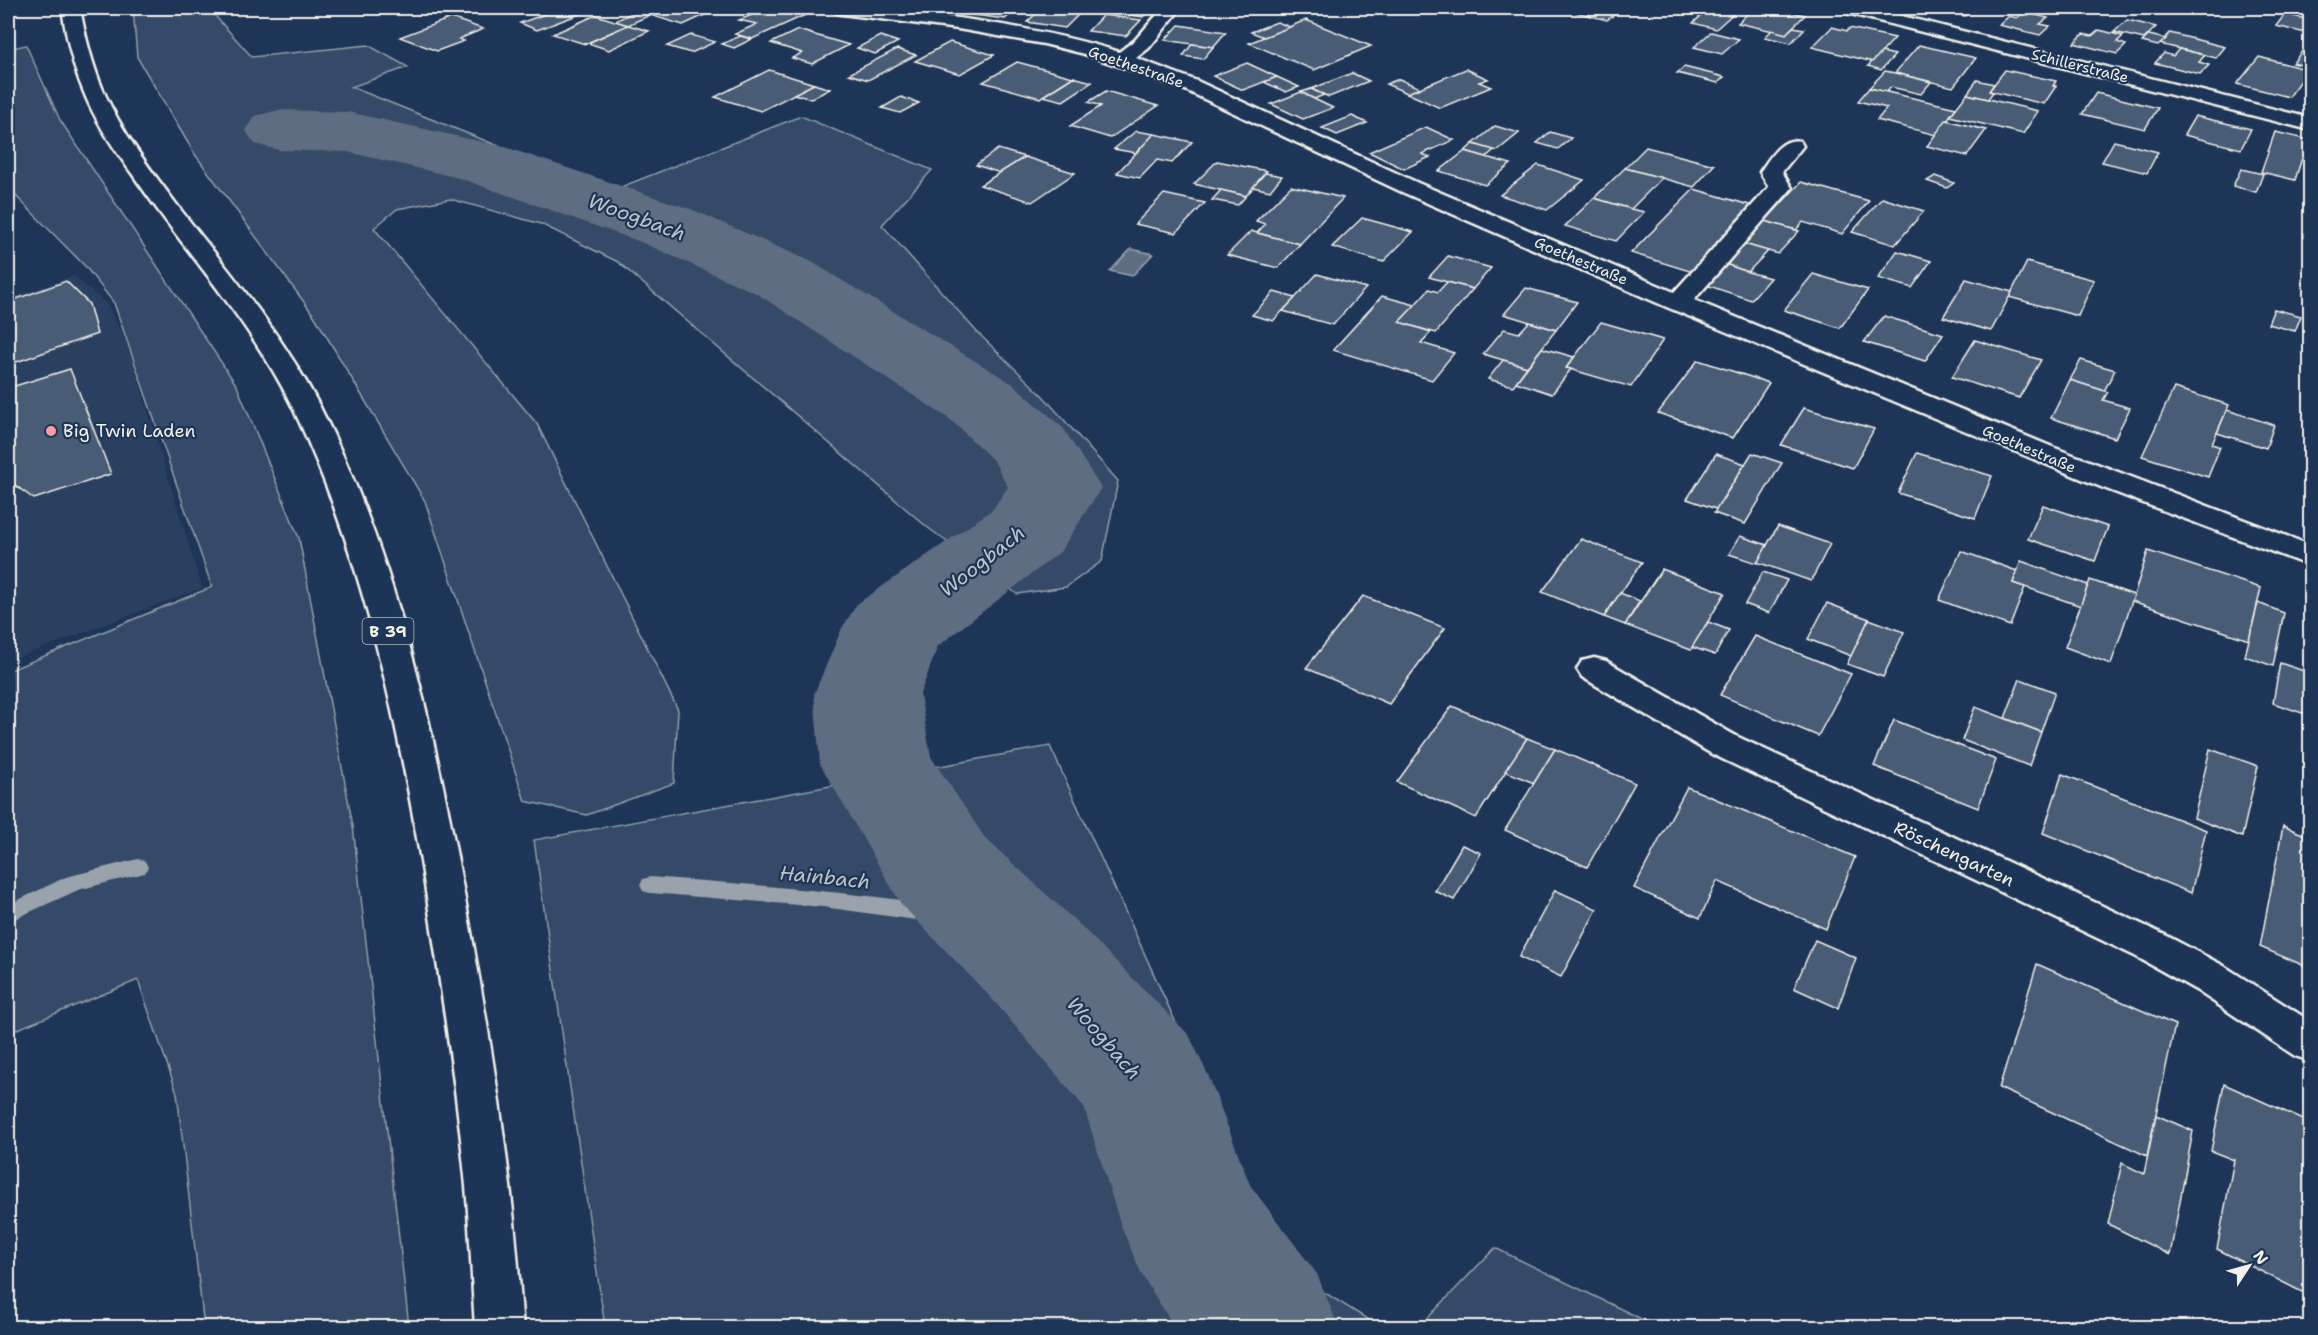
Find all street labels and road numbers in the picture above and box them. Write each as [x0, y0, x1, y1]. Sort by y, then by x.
street label: Goethestraße [1086, 41, 1186, 93]
street label: Schillerstraße [2029, 44, 2131, 88]
street label: Goethestraße [1531, 232, 1631, 290]
street label: Goethestraße [1979, 420, 2079, 478]
road number: B 39 [362, 618, 414, 644]
street label: Röschengarten [1890, 816, 2018, 892]

